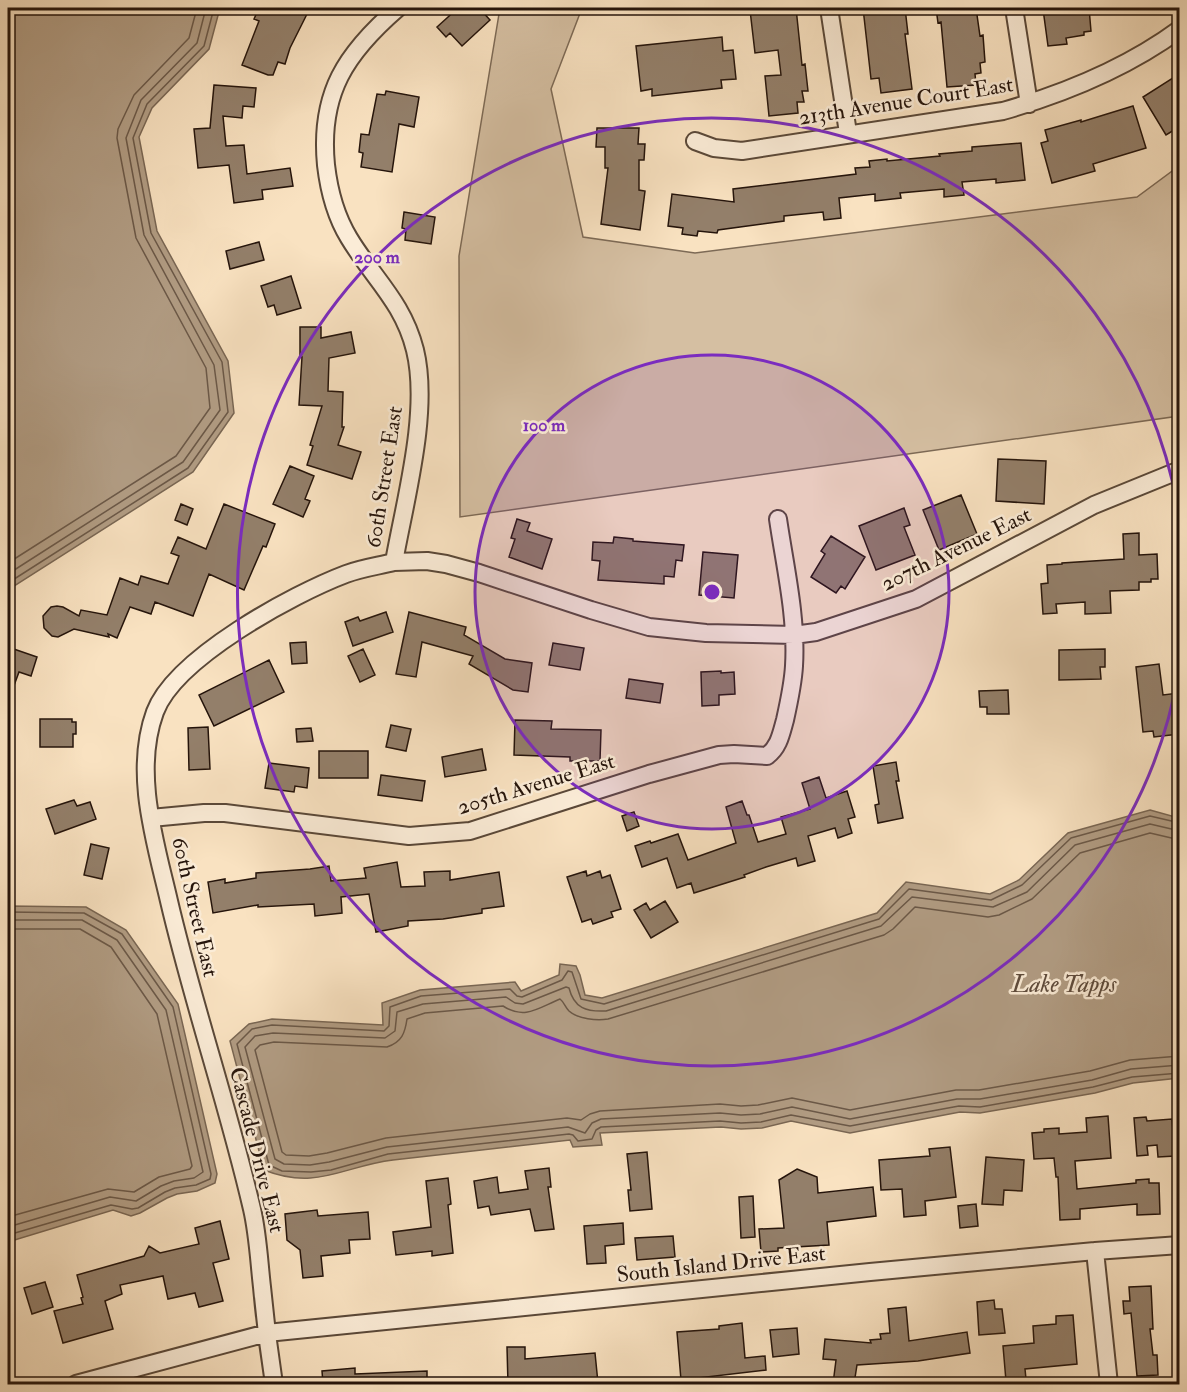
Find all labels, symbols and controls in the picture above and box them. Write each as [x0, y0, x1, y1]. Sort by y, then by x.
street label: 213th Avenue Court East [797, 70, 1015, 132]
text: 200 m [354, 246, 401, 269]
street label: 60th Street East [359, 404, 409, 550]
text: 100 m [523, 414, 566, 437]
street label: 207th Avenue East [876, 501, 1036, 597]
centre of rings [702, 582, 722, 602]
street label: 205th Avenue East [454, 747, 618, 821]
street label: 60th Street East [165, 834, 225, 980]
water label: Lake Tapps [1011, 969, 1117, 1000]
street label: Cascade Drive East [223, 1064, 291, 1236]
street label: South Island Drive East [615, 1239, 827, 1289]

